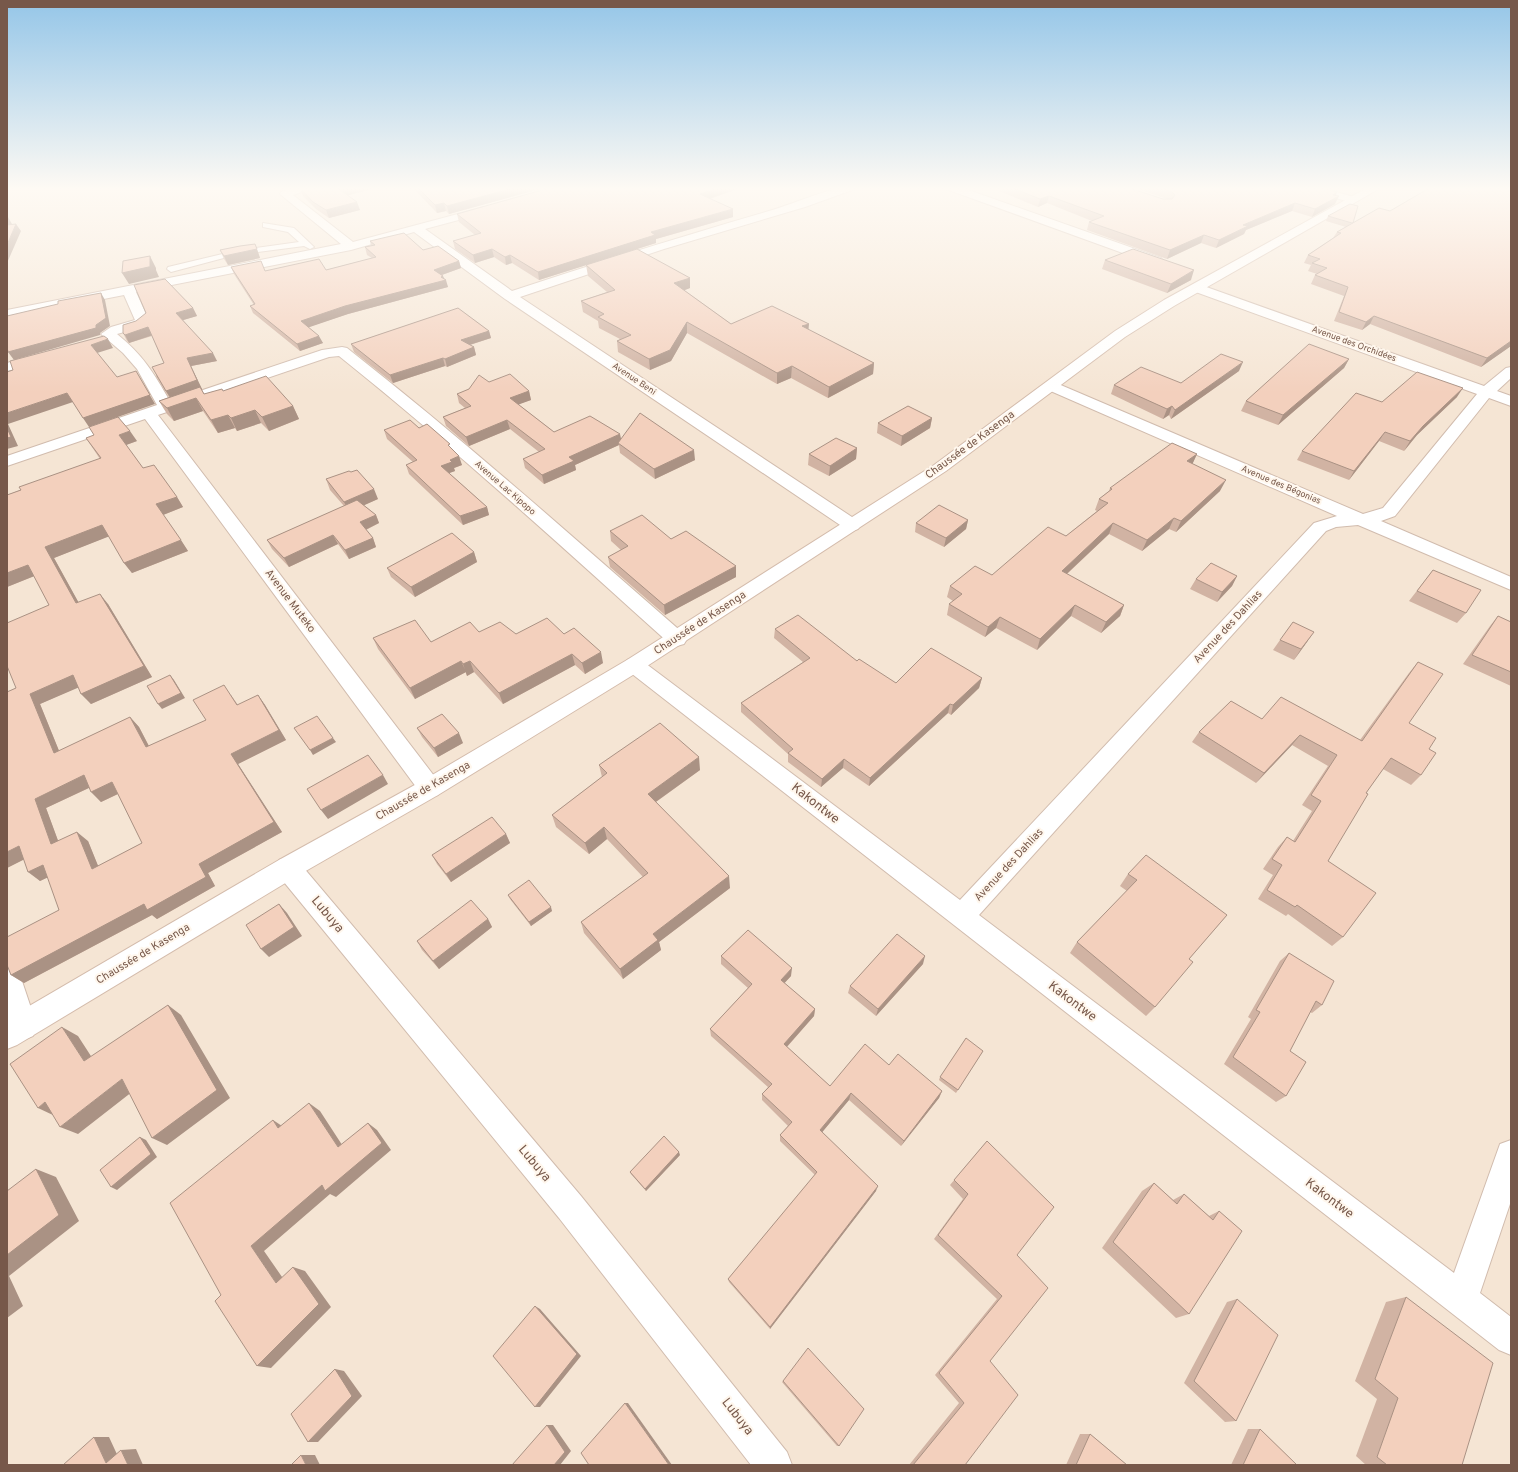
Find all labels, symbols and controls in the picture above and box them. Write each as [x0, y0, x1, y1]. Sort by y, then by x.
street label: Avenue des Orchidées [1310, 324, 1398, 364]
street label: Avenue Beni [610, 360, 658, 398]
street label: Chaussée de Kasenga [923, 408, 1018, 482]
street label: Avenue Lac Kipopo [472, 458, 538, 518]
street label: Avenue des Bégonias [1240, 463, 1322, 507]
street label: Avenue Muteko [262, 566, 318, 636]
street label: Avenue des Dahlias [1190, 587, 1266, 667]
street label: Chaussée de Kasenga [651, 588, 749, 658]
street label: Chaussée de Kasenga [373, 758, 473, 824]
street label: Kakontwe [788, 780, 842, 828]
street label: Avenue des Dahlias [971, 825, 1047, 905]
street label: Lubuya [307, 893, 347, 937]
street label: Chaussée de Kasenga [94, 920, 193, 988]
street label: Kakontwe [1044, 978, 1100, 1026]
street label: Lubuya [514, 1142, 554, 1186]
street label: Kakontwe [1301, 1175, 1357, 1223]
street label: Lubuya [718, 1395, 756, 1439]

